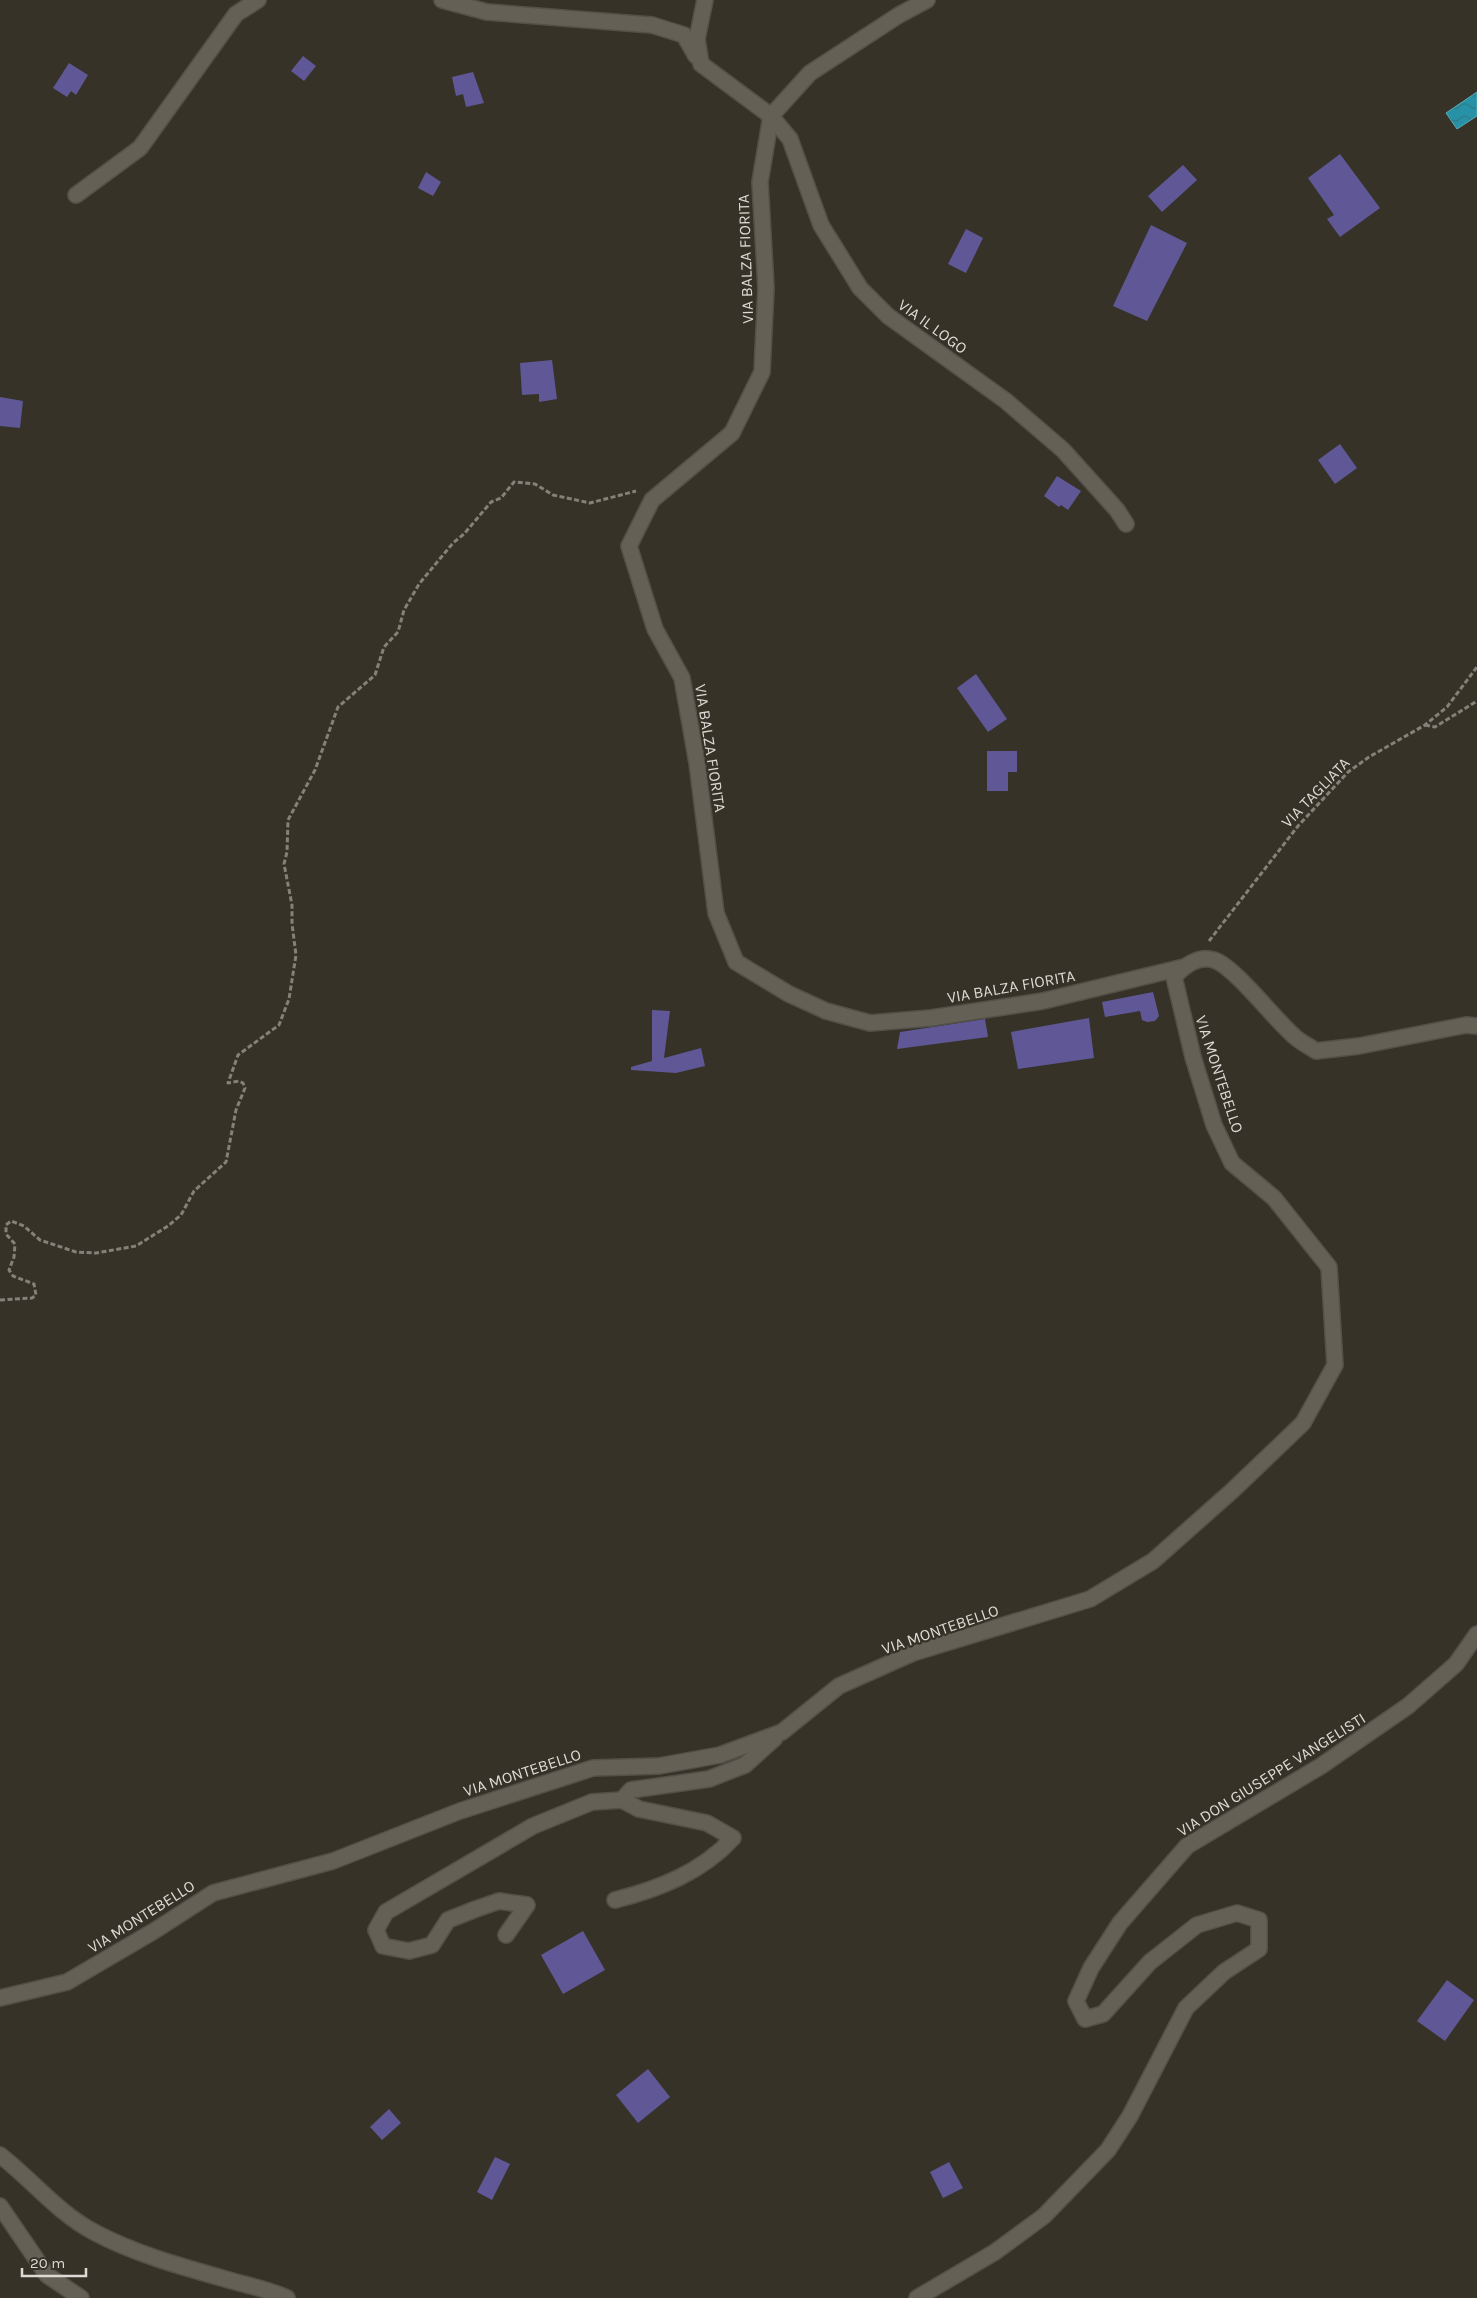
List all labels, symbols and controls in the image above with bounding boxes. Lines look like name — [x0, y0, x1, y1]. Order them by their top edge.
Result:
street label: VIA BALZA FIORITA — [734, 194, 757, 324]
street label: VIA IL LOGO — [894, 295, 971, 358]
street label: VIA BALZA FIORITA — [691, 683, 730, 814]
street label: VIA TAGLIATA — [1277, 753, 1354, 831]
street label: VIA BALZA FIORITA — [946, 966, 1077, 1007]
street label: VIA MONTEBELLO — [1192, 1013, 1247, 1135]
street label: VIA MONTEBELLO — [879, 1601, 1001, 1658]
street label: VIA DON GIUSEPPE VANGELISTI — [1174, 1708, 1369, 1840]
street label: VIA MONTEBELLO — [461, 1745, 583, 1800]
street label: VIA MONTEBELLO — [84, 1876, 198, 1957]
scale bar — [22, 2246, 86, 2278]
text: 20 m — [30, 2254, 65, 2272]

